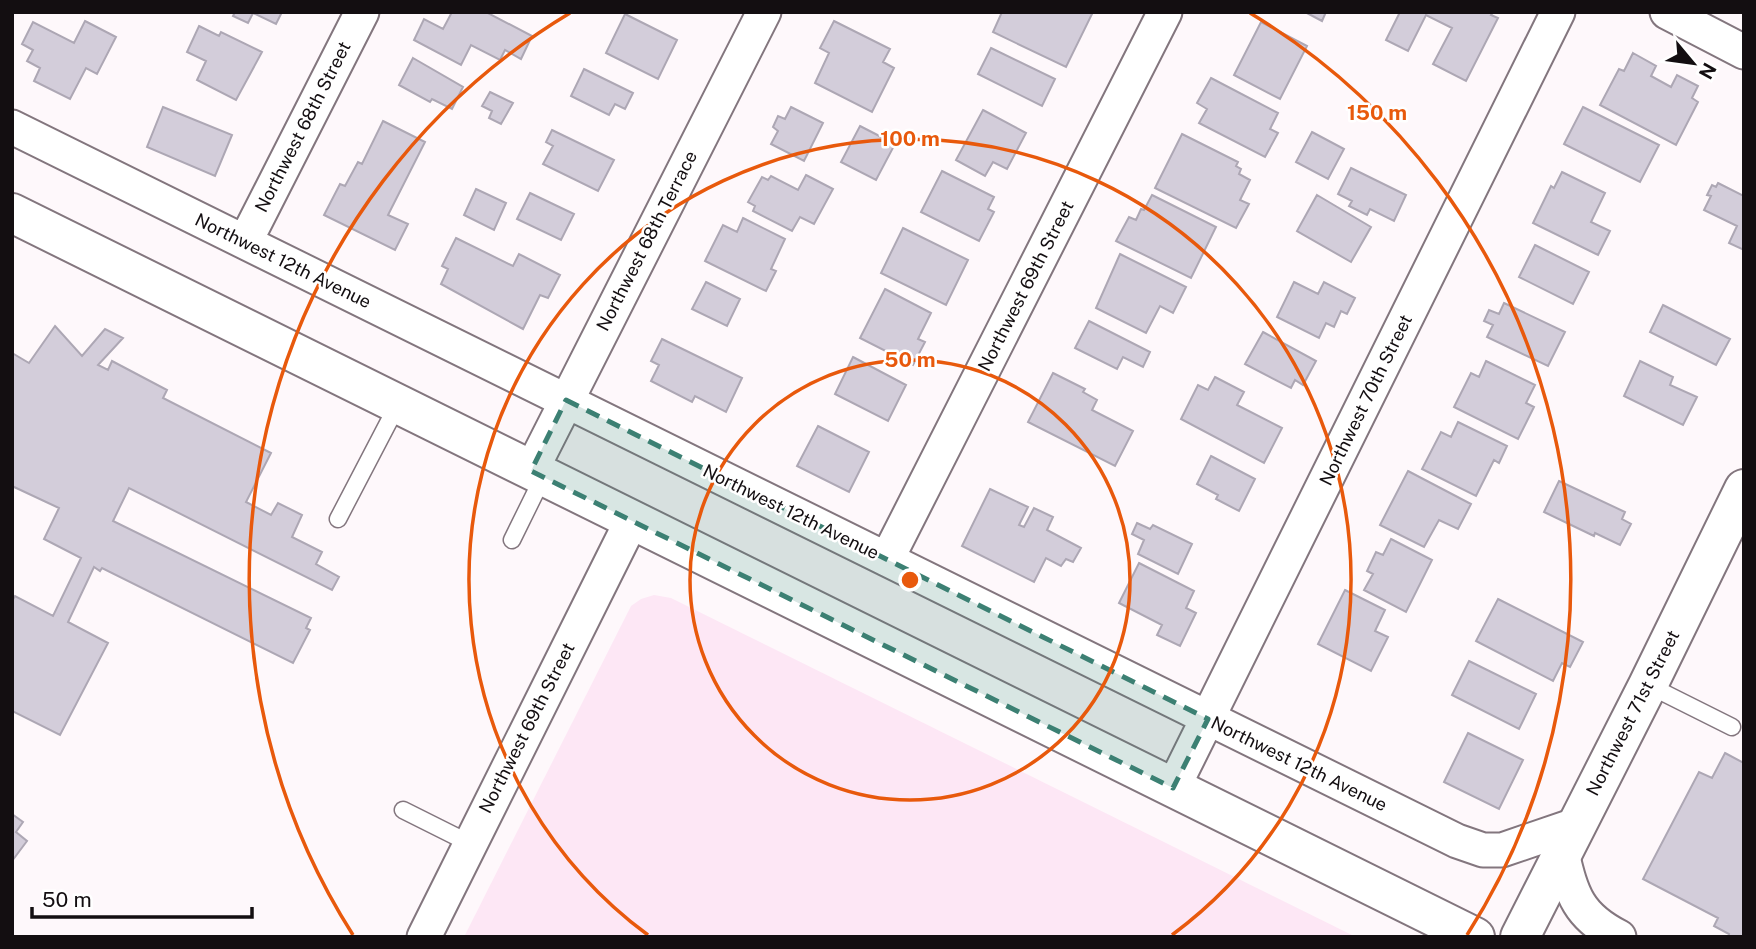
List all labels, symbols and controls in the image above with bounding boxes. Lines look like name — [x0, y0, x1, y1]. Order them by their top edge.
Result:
north arrow — [1658, 28, 1728, 98]
street label: Northwest 68th Street — [250, 38, 355, 216]
text: N — [1695, 59, 1721, 83]
text: 150 m — [1347, 100, 1407, 125]
text: 100 m — [880, 126, 940, 151]
street label: Northwest 68th Terrace — [592, 147, 701, 334]
street label: Northwest 69th Street — [973, 197, 1078, 374]
street label: Northwest 12th Avenue — [192, 209, 375, 312]
street label: Northwest 70th Street — [1315, 311, 1416, 489]
text: 50 m — [884, 347, 936, 372]
street label: Northwest 12th Avenue — [700, 460, 883, 563]
centre of rings — [898, 568, 922, 592]
street label: Northwest 71st Street — [1582, 626, 1683, 799]
street label: Northwest 69th Street — [474, 639, 579, 816]
street label: Northwest 12th Avenue — [1208, 712, 1391, 815]
scale bar — [32, 876, 252, 920]
text: 50 m — [42, 887, 92, 912]

